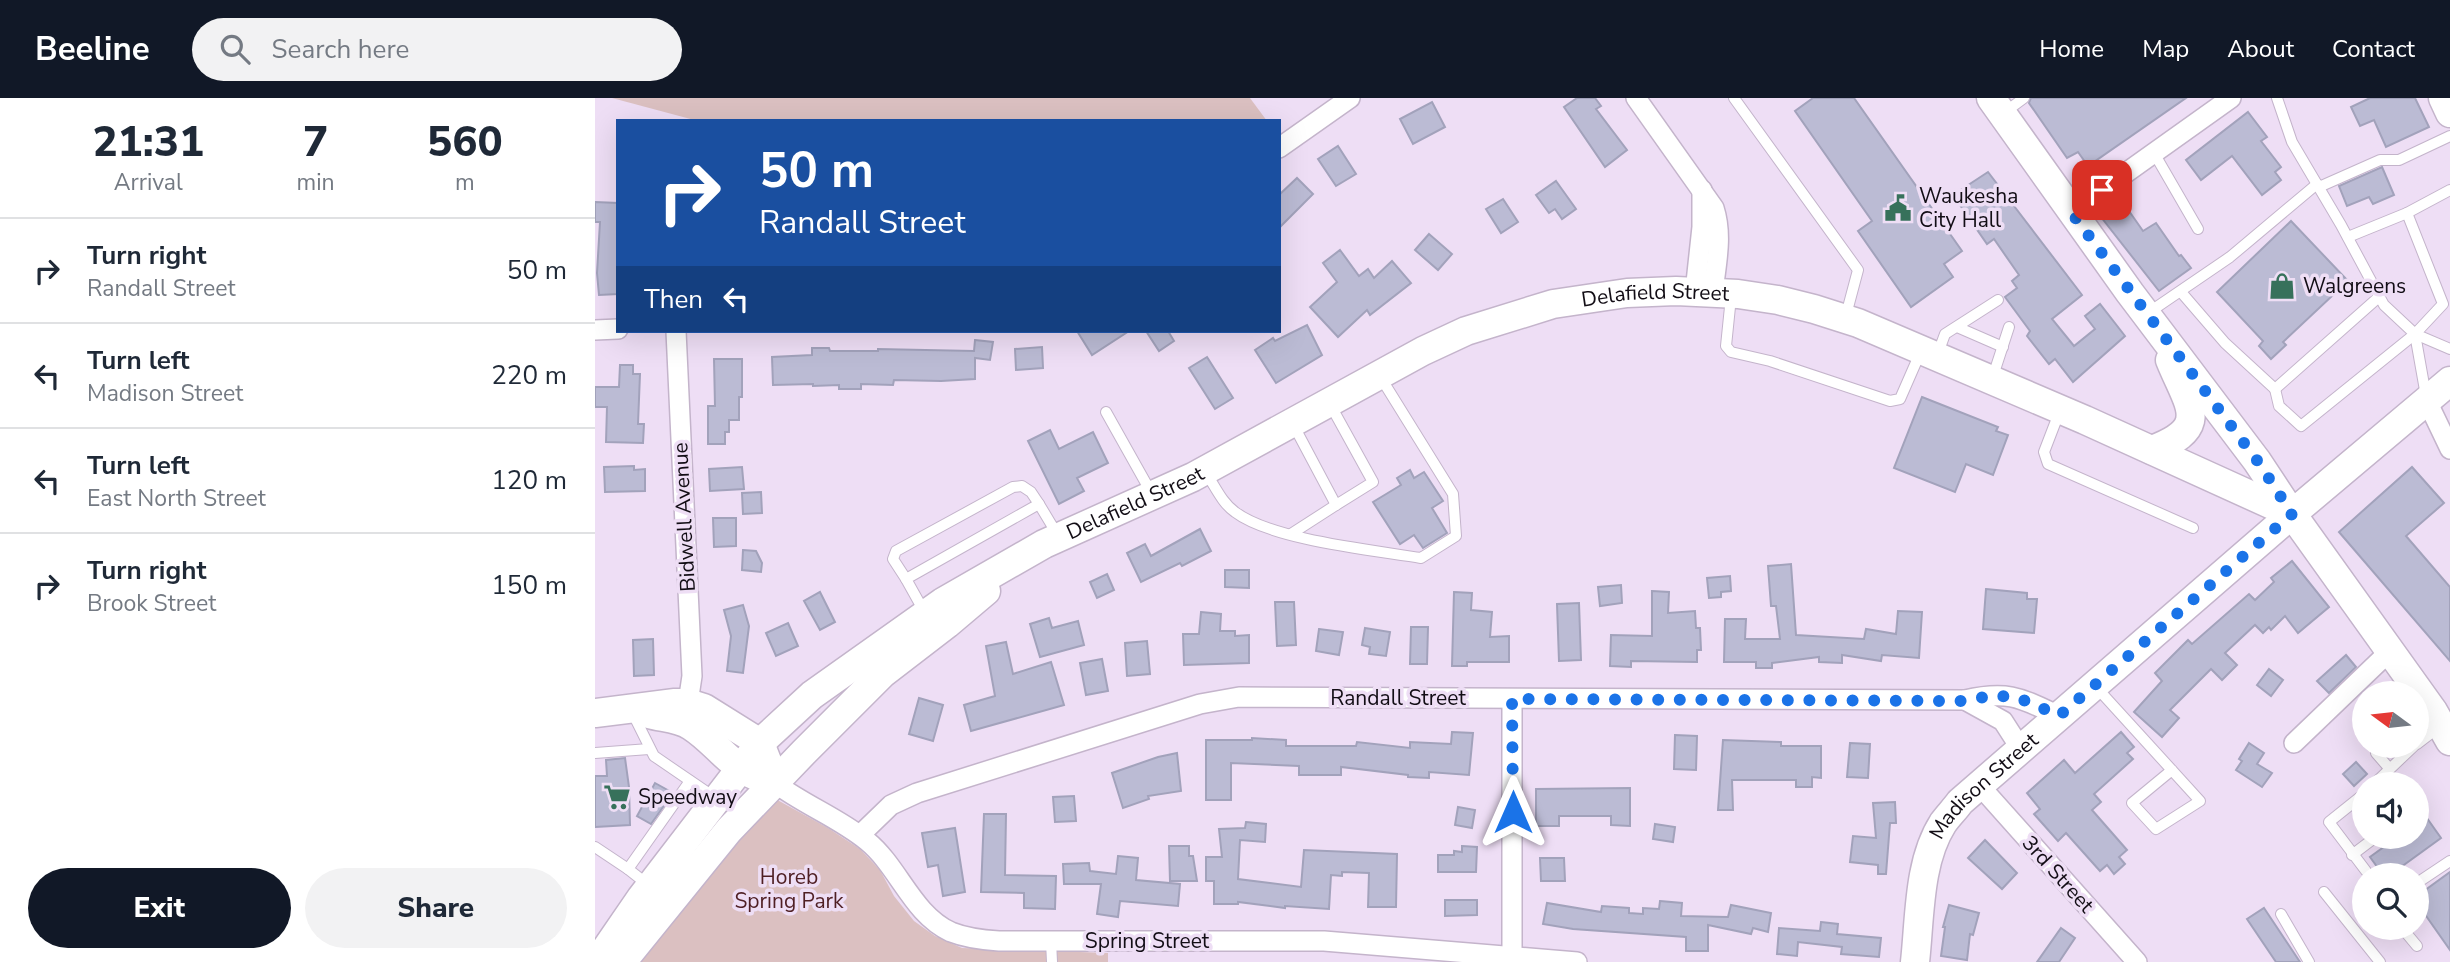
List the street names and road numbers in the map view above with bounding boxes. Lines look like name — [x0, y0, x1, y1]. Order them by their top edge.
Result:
street label: Delafield Street — [1579, 277, 1730, 314]
street label: Bidwell Avenue — [666, 442, 702, 592]
street label: Delafield Street — [1062, 459, 1210, 546]
street label: Randall Street — [1330, 684, 1466, 712]
street label: Madison Street — [1923, 726, 2045, 844]
street label: 3rd Street — [2016, 829, 2101, 919]
street label: Spring Street — [1085, 927, 1210, 955]

